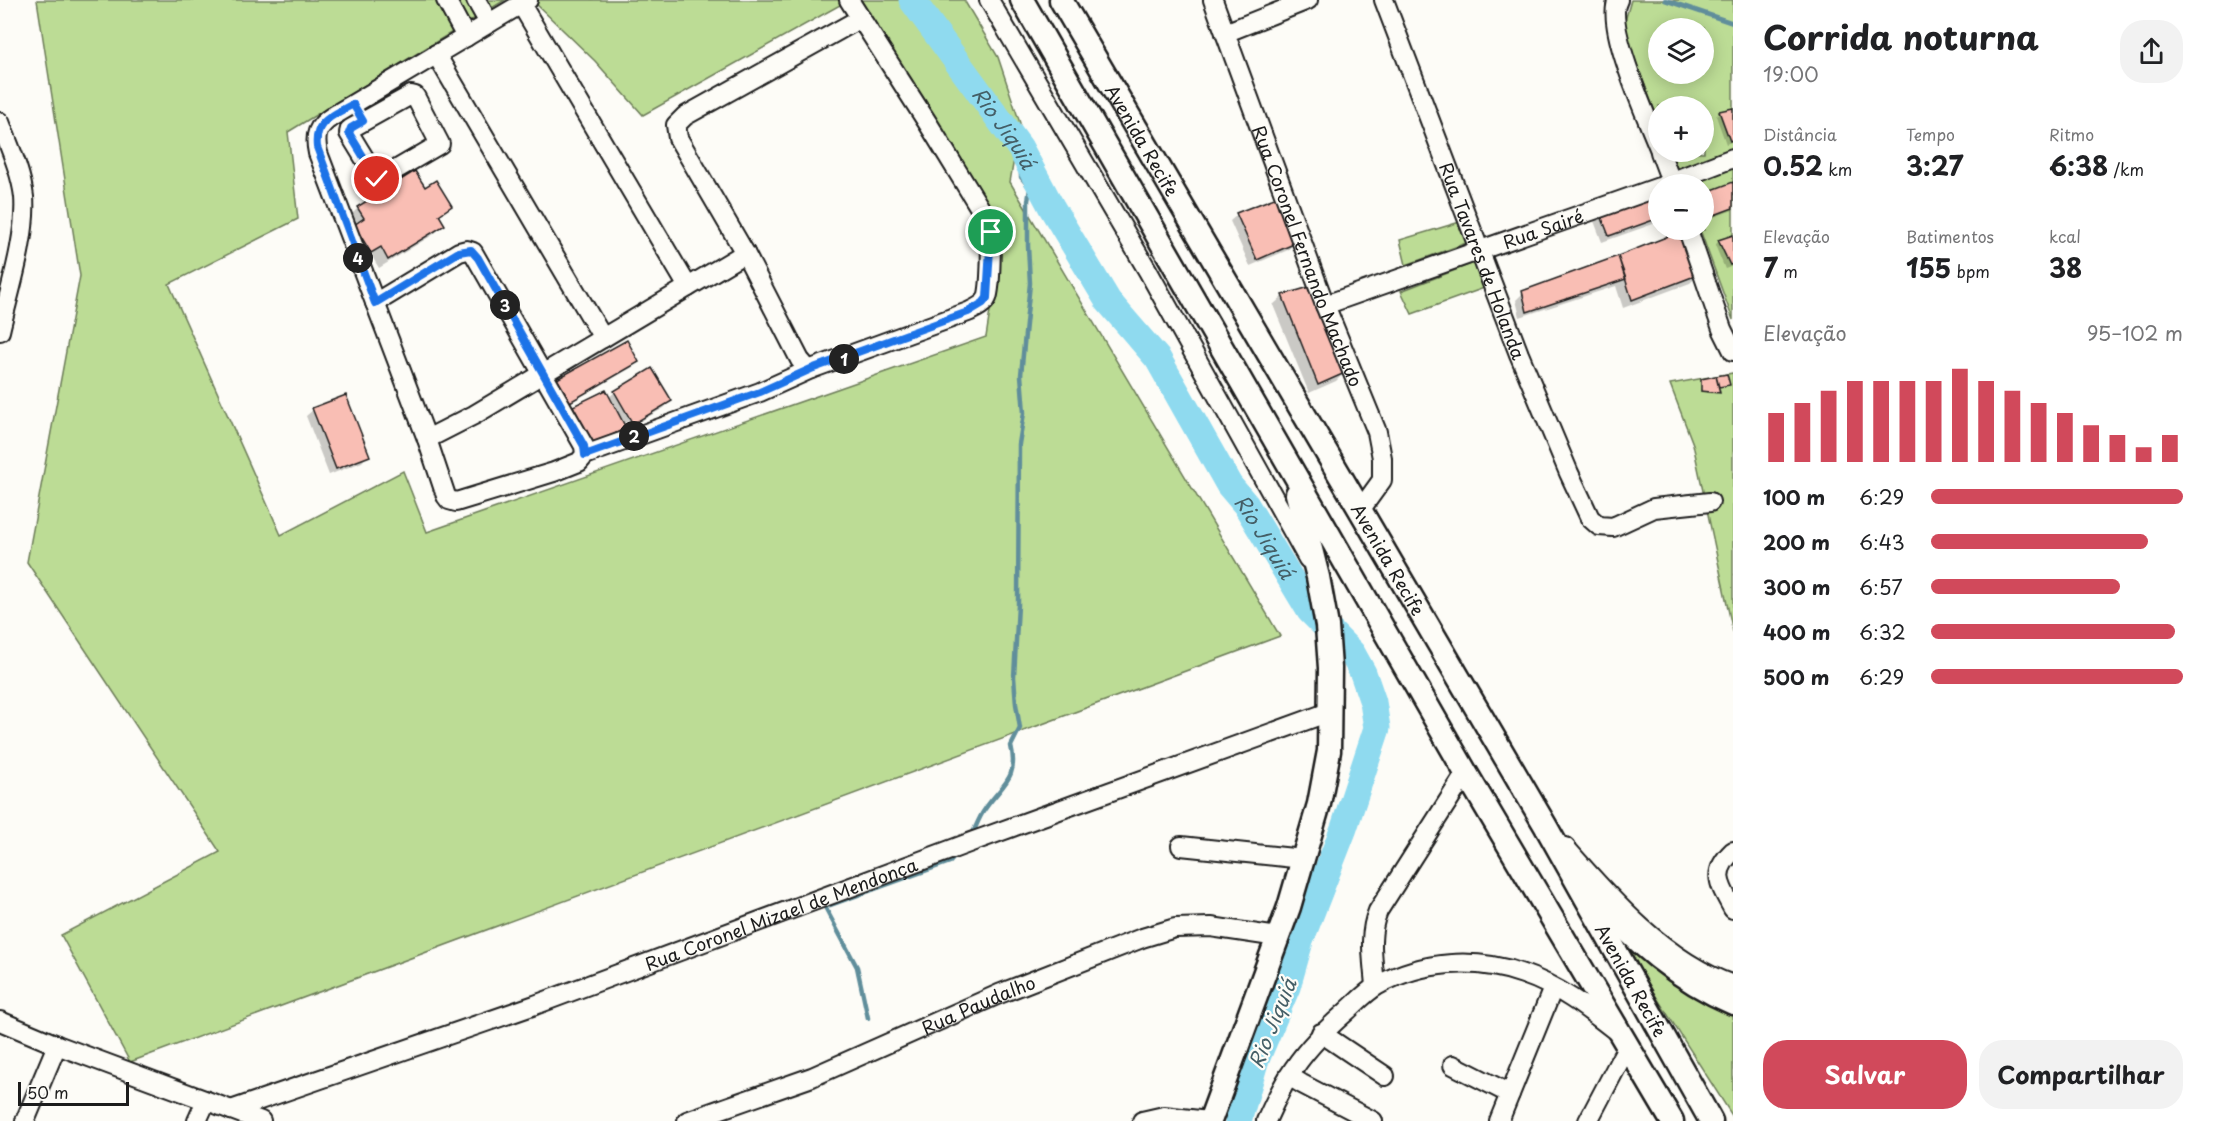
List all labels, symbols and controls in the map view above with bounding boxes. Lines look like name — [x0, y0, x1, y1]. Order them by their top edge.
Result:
text: Corrida noturna — [1763, 11, 2039, 61]
map controls — [1648, 18, 1714, 240]
button: layers — [1648, 18, 1714, 84]
button: share — [2120, 20, 2183, 83]
text: 19:00 — [1763, 59, 1819, 89]
street label: Avenida Recife — [1100, 79, 1186, 201]
water label: Rio Jiquiá — [965, 81, 1044, 175]
button: + — [1648, 96, 1714, 162]
street label: Rua Coronel Fernando Machado — [1247, 121, 1370, 390]
text: Distância — [1763, 122, 1837, 146]
text: Tempo — [1906, 122, 1955, 146]
text: Ritmo — [2049, 122, 2094, 146]
text: 0.52 — [1763, 146, 1823, 185]
text: 3:27 — [1906, 146, 1963, 185]
text: 6:38 — [2049, 146, 2108, 185]
pin — [351, 153, 402, 204]
text: km — [1823, 157, 1852, 181]
text: /km — [2108, 157, 2144, 181]
street label: Rua Tavares de Holanda — [1434, 158, 1533, 364]
icon: check — [360, 162, 393, 195]
button: − — [1648, 174, 1714, 240]
street label: Rua Sairé — [1499, 201, 1587, 255]
pin — [965, 206, 1016, 257]
icon: arrive — [974, 215, 1007, 248]
text: Elevação — [1763, 224, 1830, 248]
text: Batimentos — [1906, 224, 1994, 248]
text: kcal — [2049, 224, 2081, 248]
pin: 4 — [343, 243, 373, 273]
text: 4 — [353, 246, 363, 270]
text: 7 — [1763, 248, 1778, 287]
text: 155 — [1906, 248, 1951, 287]
text: 38 — [2049, 248, 2082, 287]
text: m — [1778, 259, 1798, 283]
text: bpm — [1951, 259, 1990, 283]
pin: 3 — [490, 290, 520, 320]
text: 3 — [500, 293, 510, 317]
text: Elevação — [1763, 318, 1847, 348]
text: 95–102 m — [2087, 318, 2183, 348]
pin: 1 — [829, 344, 859, 374]
text: 1 — [840, 347, 848, 371]
pin: 2 — [619, 421, 649, 451]
text: 2 — [628, 424, 640, 448]
text: 100 m — [1763, 482, 1825, 512]
text: 6:29 — [1859, 482, 1904, 512]
water label: Rio Jiquiá — [1228, 487, 1303, 585]
street label: Avenida Recife — [1345, 498, 1432, 620]
text: 200 m — [1763, 527, 1830, 557]
text: 6:43 — [1859, 527, 1905, 557]
text: 300 m — [1763, 572, 1831, 602]
text: 6:57 — [1859, 572, 1903, 602]
text: 400 m — [1763, 617, 1831, 647]
text: 6:32 — [1859, 617, 1906, 647]
text: 500 m — [1763, 662, 1830, 692]
text: 6:29 — [1859, 662, 1904, 692]
street label: Rua Coronel Mizael de Mendonça — [641, 850, 922, 976]
street label: Avenida Recife — [1589, 918, 1674, 1041]
street label: Rua Paudalho — [917, 968, 1039, 1040]
water label: Rio Jiquiá — [1240, 973, 1304, 1072]
button: Salvar — [1763, 1040, 1967, 1109]
button: Compartilhar — [1979, 1040, 2183, 1109]
scale bar — [18, 1079, 129, 1106]
text: 50 m — [27, 1080, 68, 1104]

